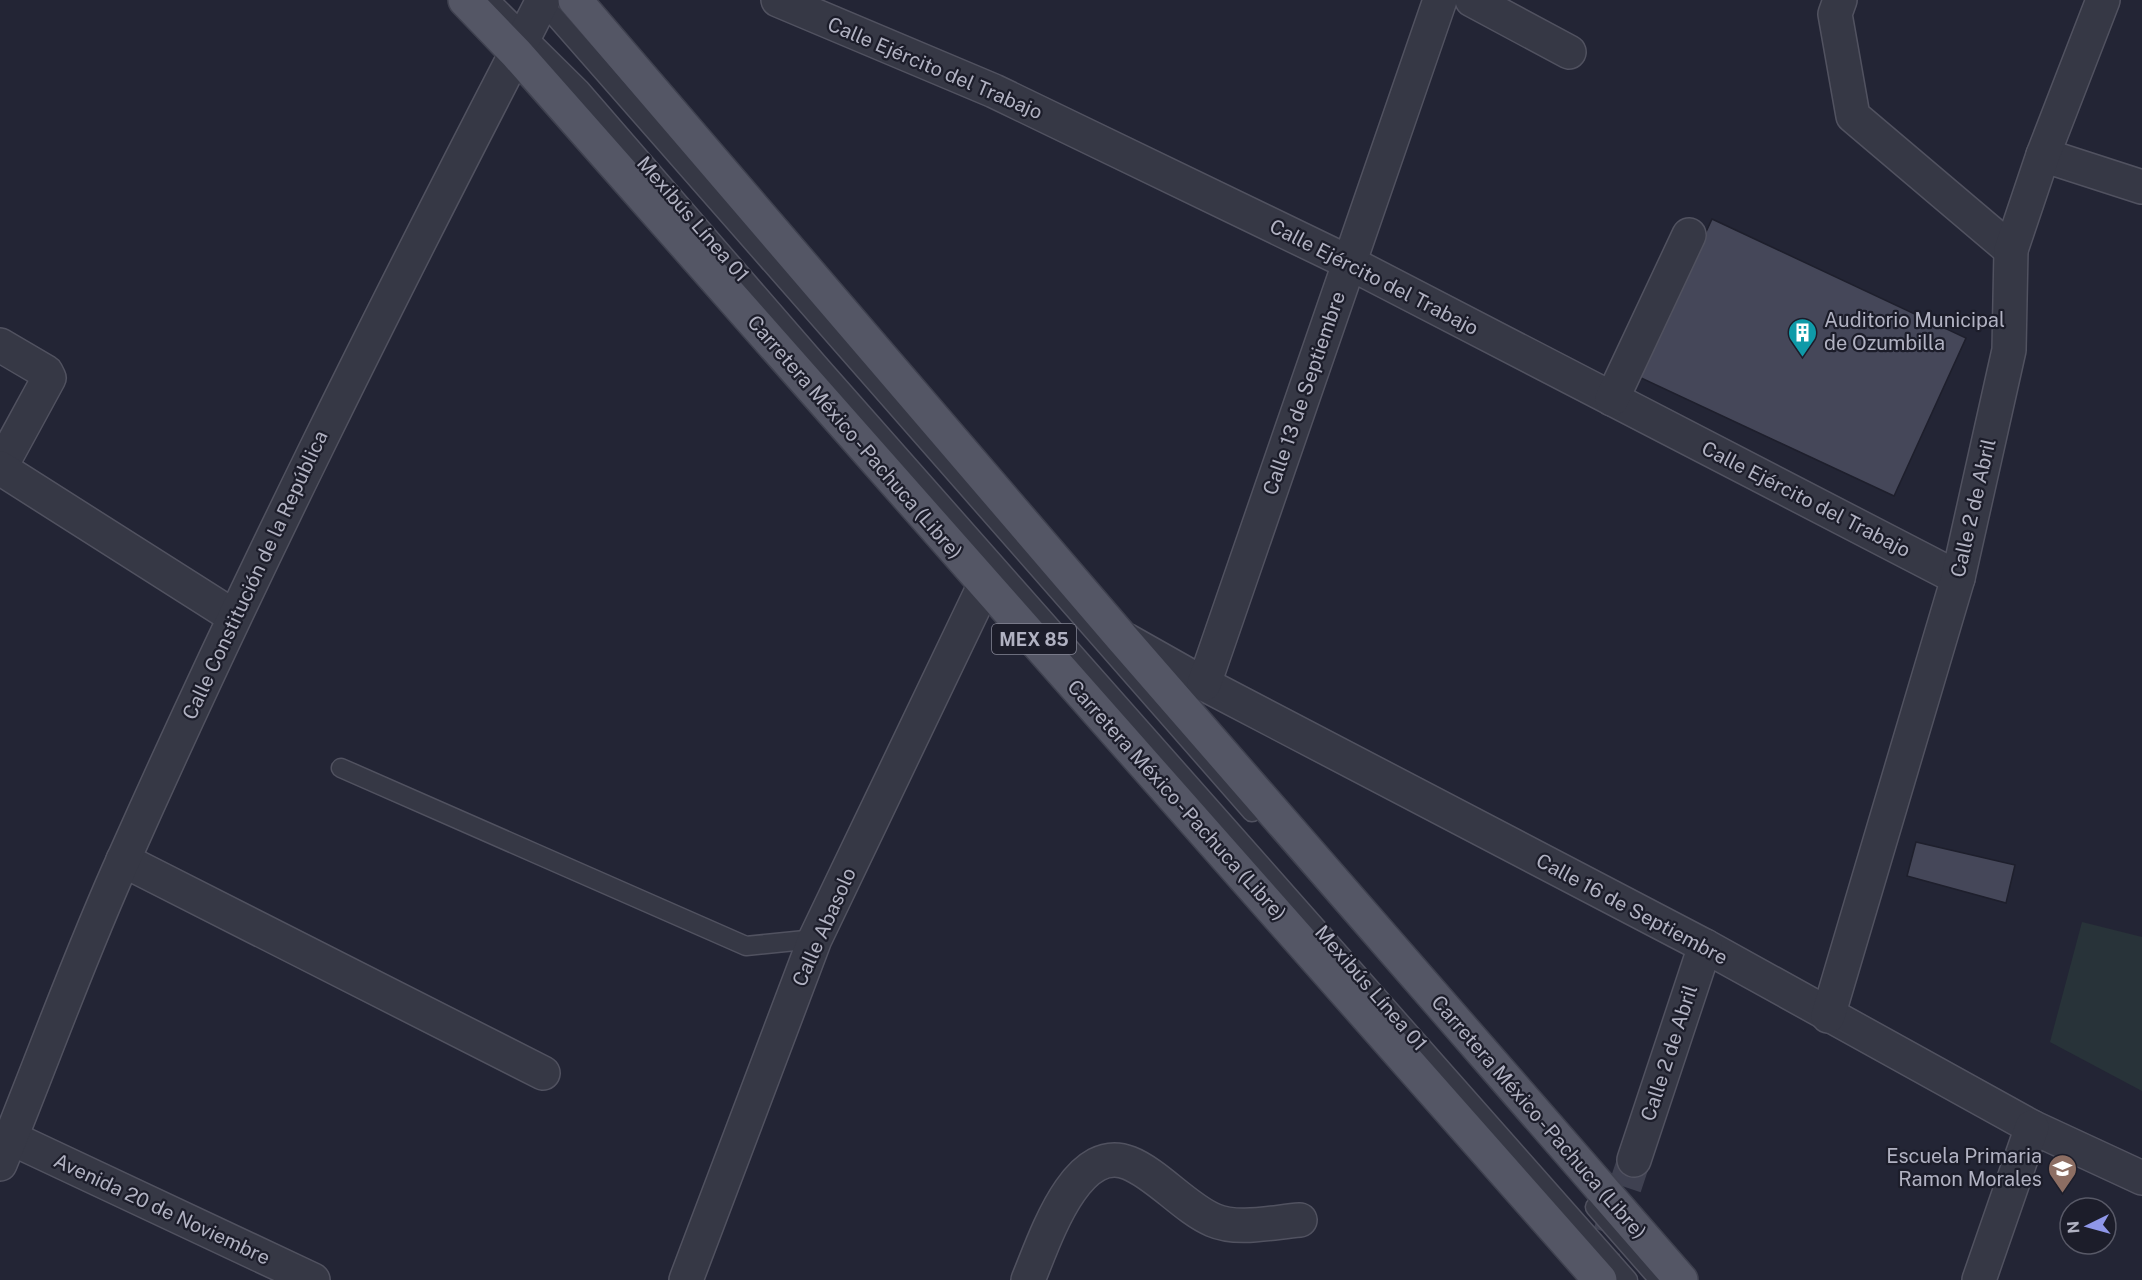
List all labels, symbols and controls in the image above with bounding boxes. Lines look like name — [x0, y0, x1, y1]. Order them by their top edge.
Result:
street label: Calle Ejército del Trabajo — [824, 12, 1046, 124]
street label: Mexibús Línea 01 — [632, 151, 754, 287]
street label: Calle Ejército del Trabajo — [1266, 214, 1482, 340]
street label: Calle 13 de Septiembre — [1258, 288, 1350, 498]
place label: Auditorio Municipal de Ozumbilla — [1824, 308, 2005, 355]
street label: Carretera México - Pachuca (Libre) — [743, 310, 967, 564]
building icon: Auditorio Municipal de Ozumbilla — [1787, 316, 1819, 358]
street label: Calle Constitución de la República — [177, 427, 333, 723]
street label: Calle Ejército del Trabajo — [1698, 436, 1914, 562]
street label: Calle 2 de Abril — [1945, 436, 2001, 580]
road number: MEX 85 — [992, 624, 1076, 654]
street label: Carretera México - Pachuca (Libre) — [1063, 675, 1291, 925]
street label: Calle 16 de Septiembre — [1532, 848, 1732, 970]
street label: Calle Abasolo — [787, 864, 861, 990]
street label: Mexibús Línea 01 — [1310, 920, 1432, 1056]
street label: Calle 2 de Abril — [1636, 982, 1702, 1124]
street label: Carretera México - Pachuca (Libre) — [1427, 990, 1651, 1244]
place label: Escuela Primaria Ramon Morales — [1886, 1144, 2042, 1191]
street label: Avenida 20 de Noviembre — [50, 1148, 274, 1270]
school or university icon: Escuela Primaria Ramon Morales — [2047, 1152, 2079, 1194]
north arrow — [2058, 1196, 2118, 1256]
text: N — [2064, 1220, 2084, 1234]

